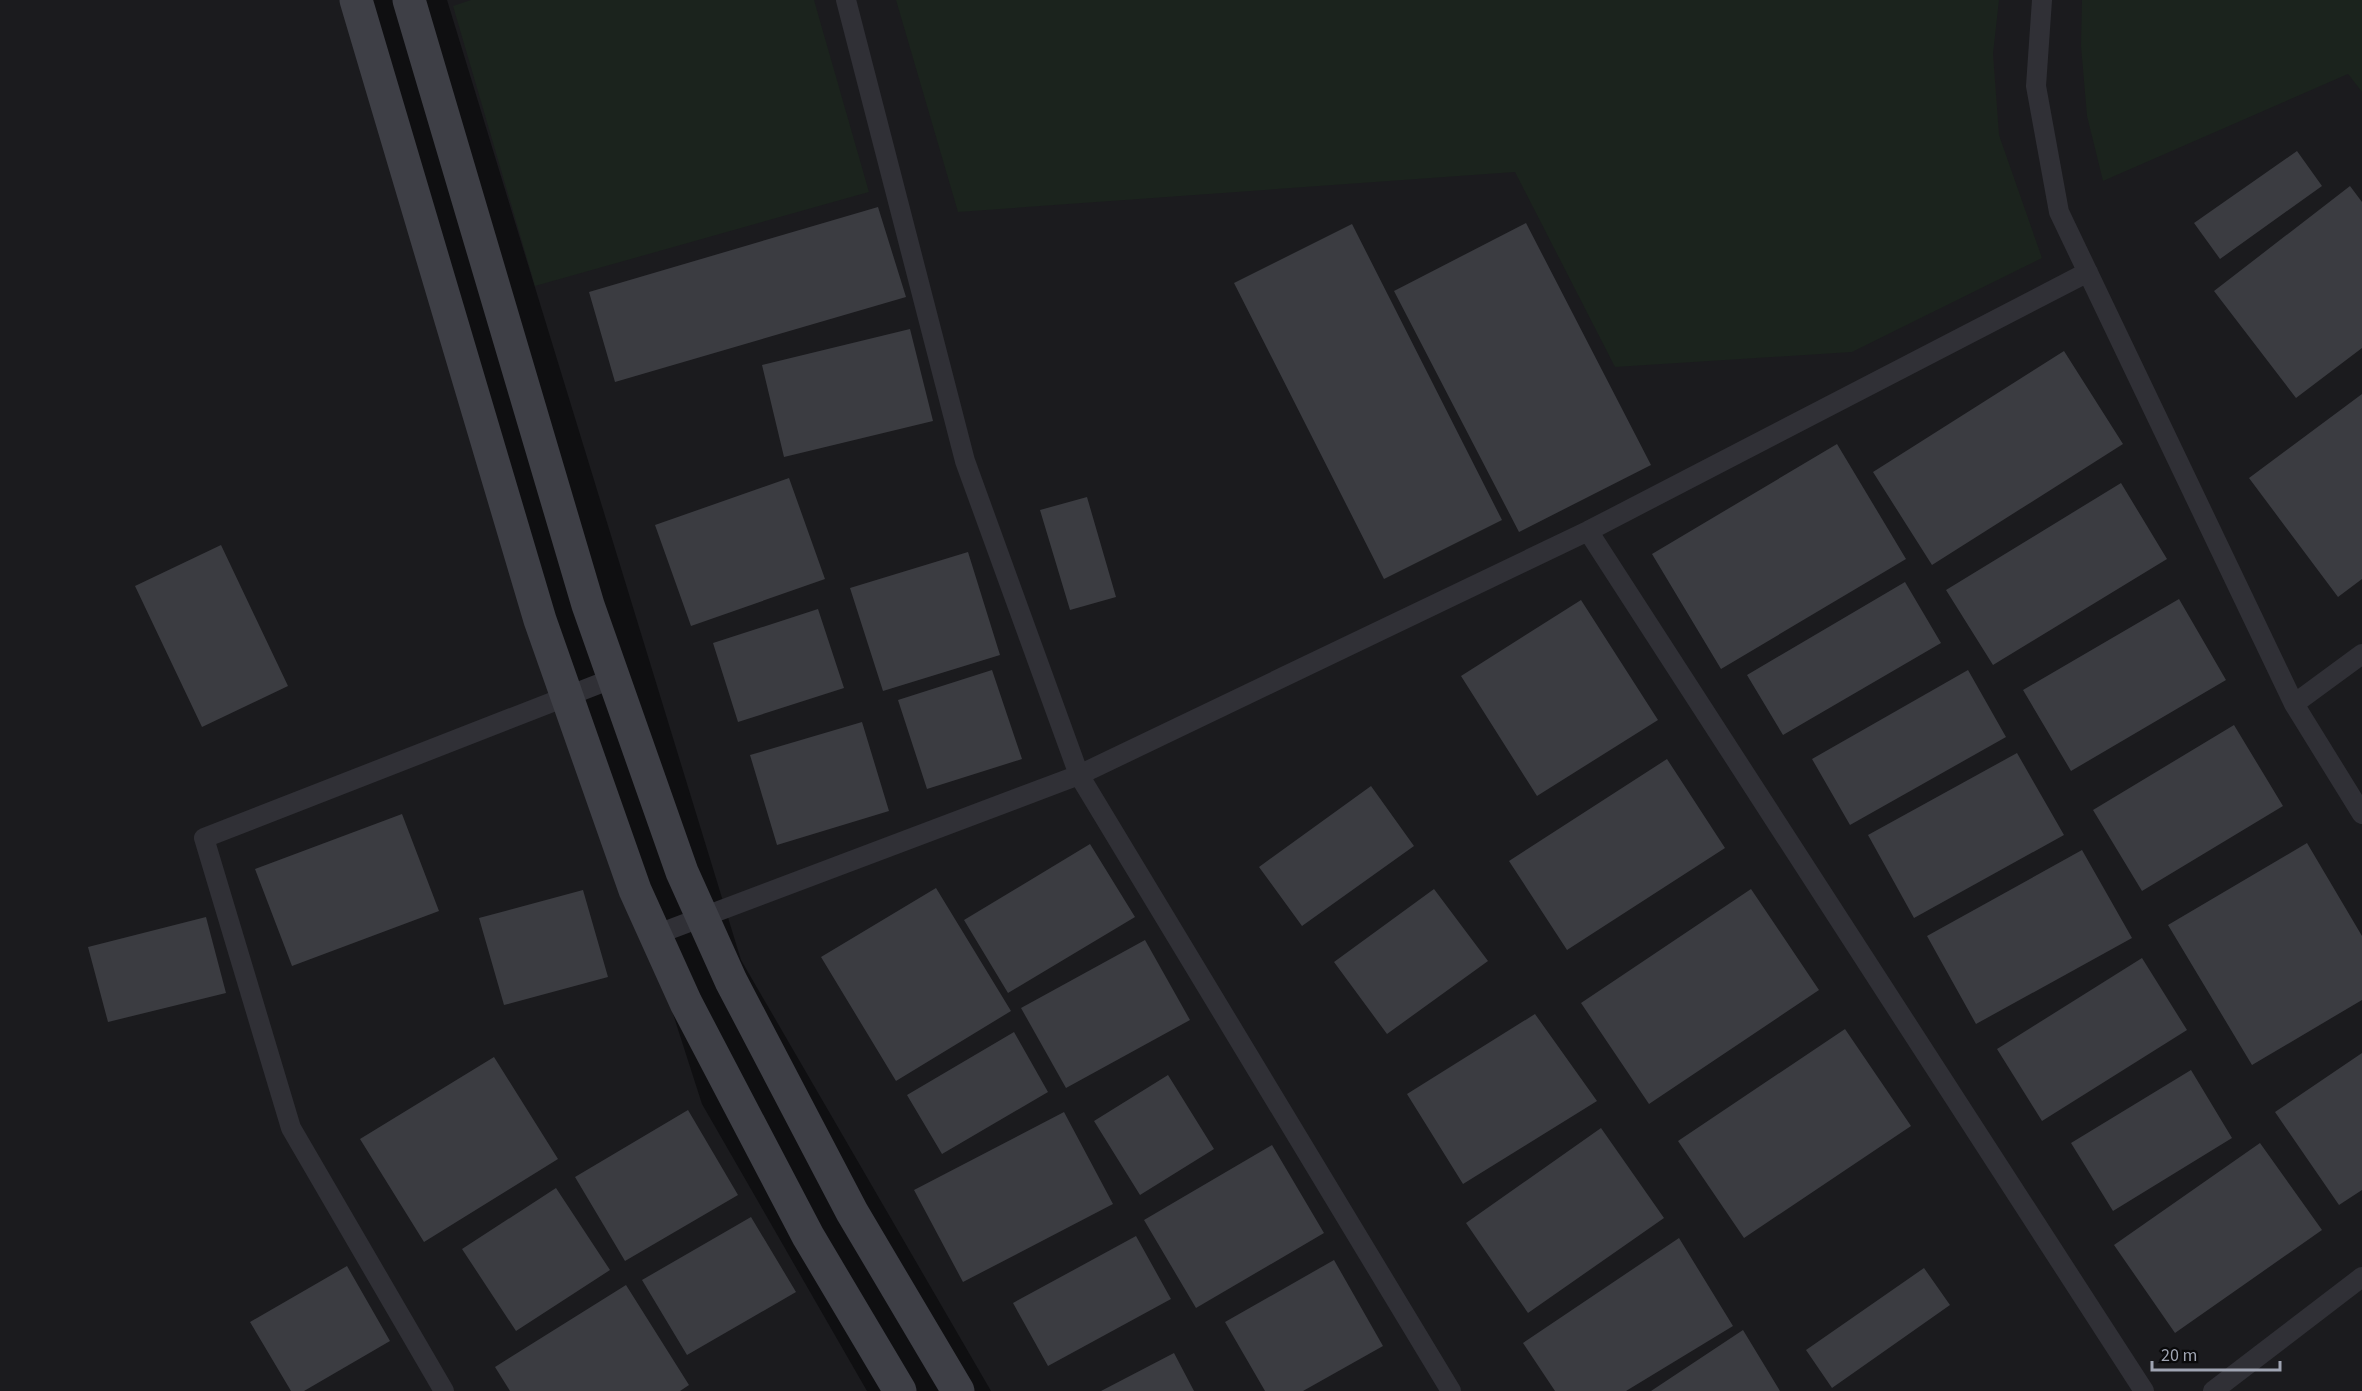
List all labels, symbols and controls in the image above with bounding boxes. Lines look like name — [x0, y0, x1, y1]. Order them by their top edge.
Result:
scale bar — [2152, 1334, 2280, 1372]
text: 20 m — [2161, 1343, 2197, 1368]

